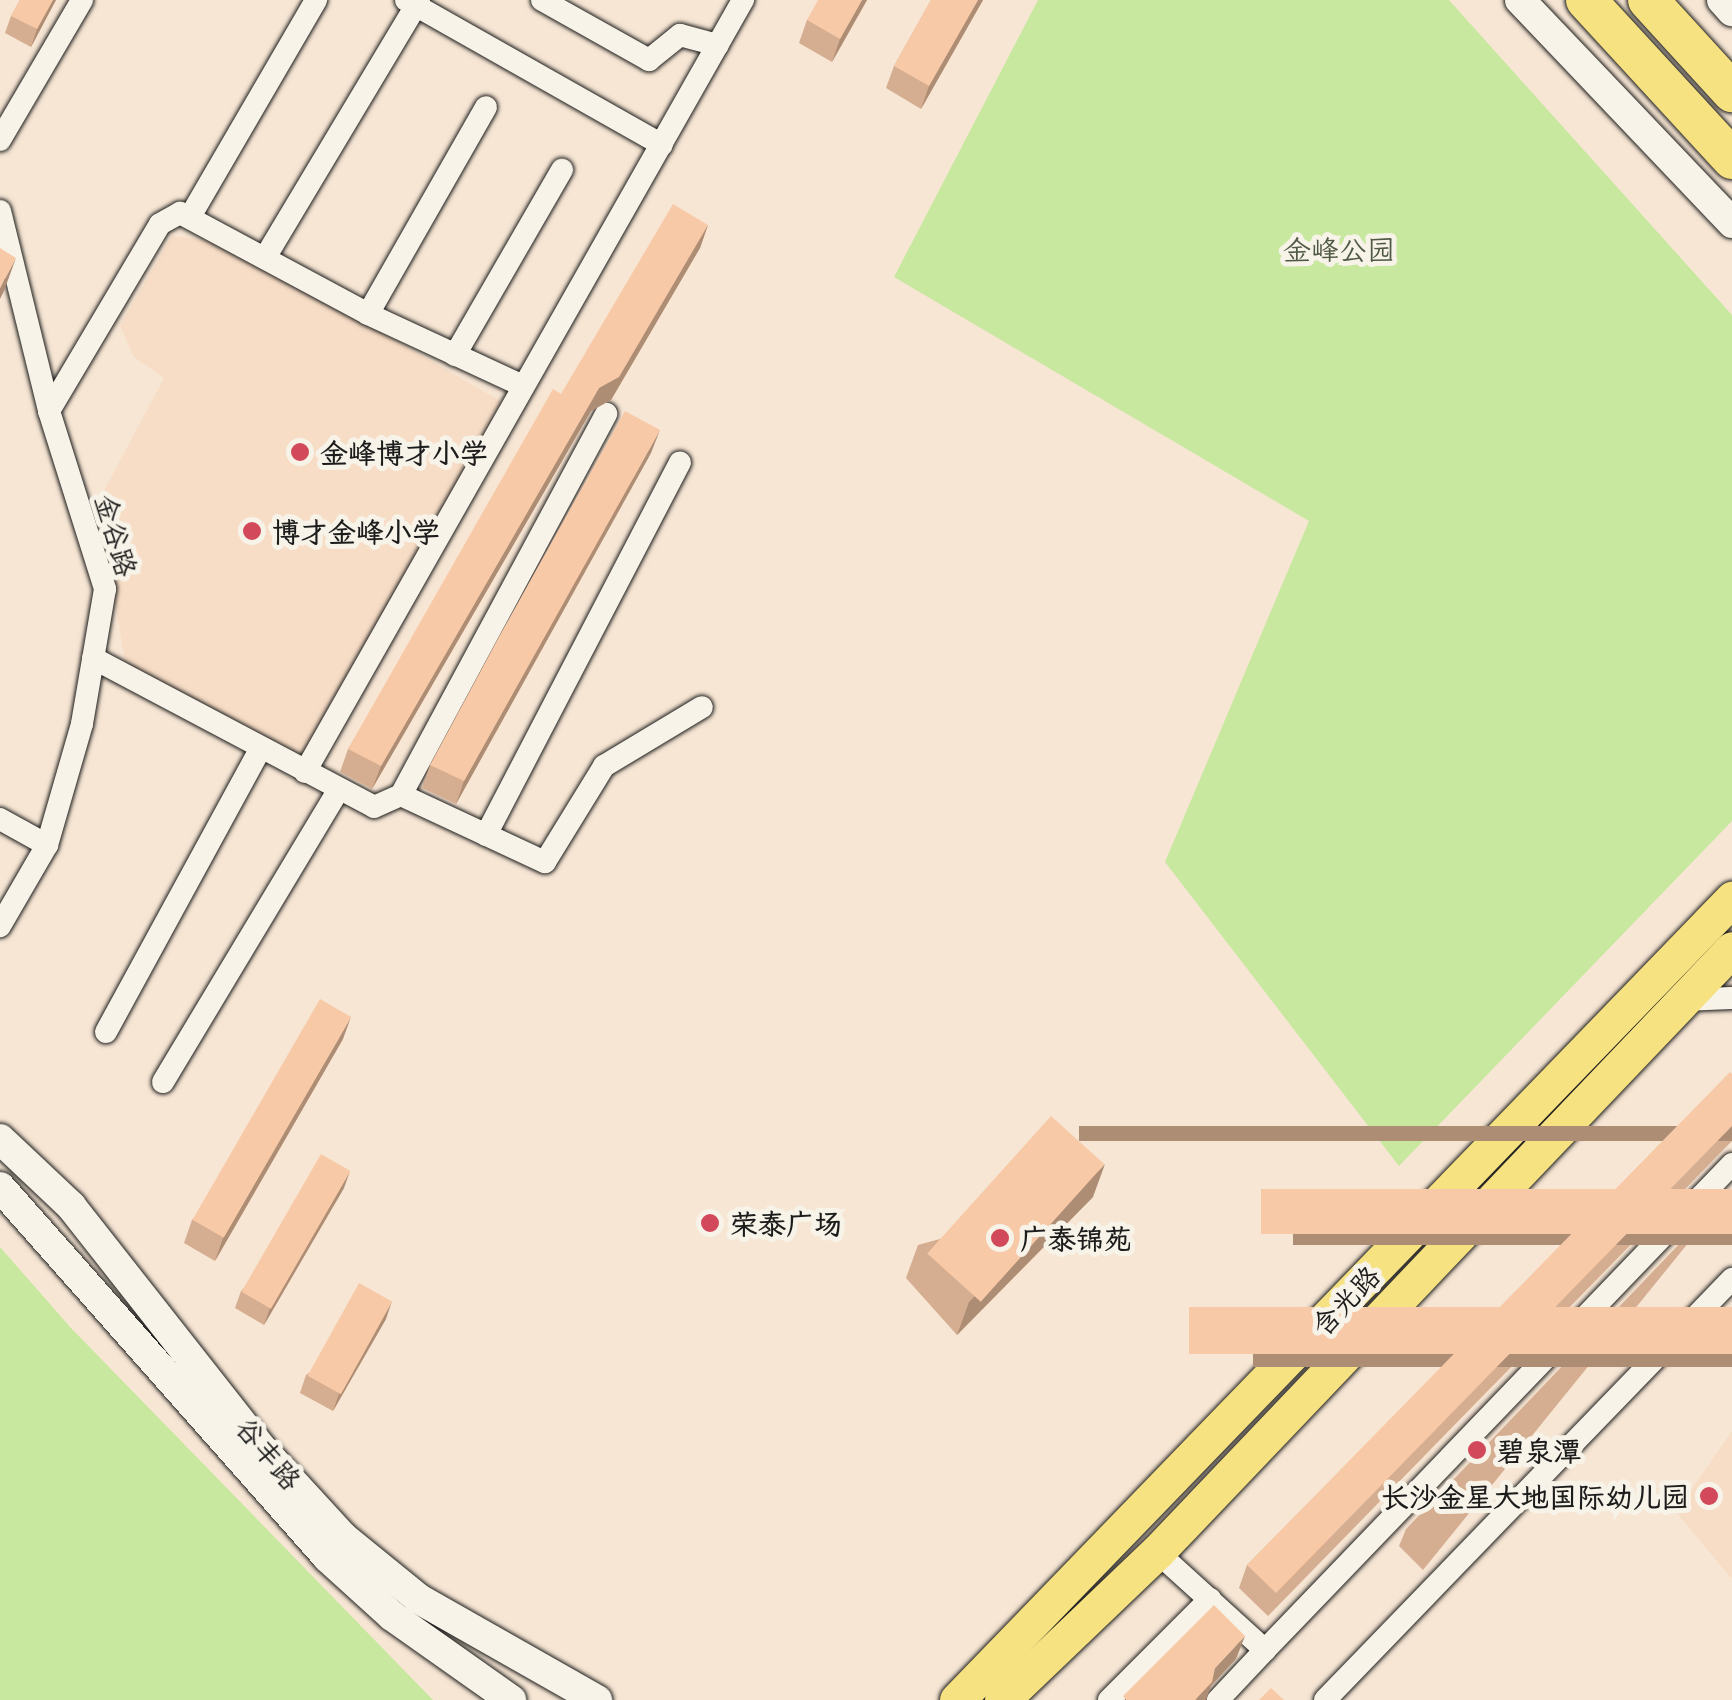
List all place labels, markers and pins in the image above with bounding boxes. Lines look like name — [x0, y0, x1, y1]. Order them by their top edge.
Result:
place label: 金峰博才小学 — [320, 435, 488, 469]
marker: 金峰博才小学 — [289, 441, 311, 463]
place label: 博才金峰小学 — [272, 514, 440, 548]
marker: 博才金峰小学 — [241, 520, 263, 542]
place label: 荣泰广场 — [730, 1206, 842, 1240]
marker: 荣泰广场 — [699, 1212, 721, 1234]
place label: 广泰锦苑 — [1020, 1221, 1132, 1255]
marker: 广泰锦苑 — [989, 1227, 1011, 1249]
place label: 碧泉潭 — [1497, 1433, 1581, 1467]
marker: 碧泉潭 — [1466, 1439, 1488, 1461]
place label: 长沙金星大地国际幼儿园 — [1381, 1479, 1689, 1513]
marker: 长沙金星大地国际幼儿园 — [1698, 1485, 1720, 1507]

